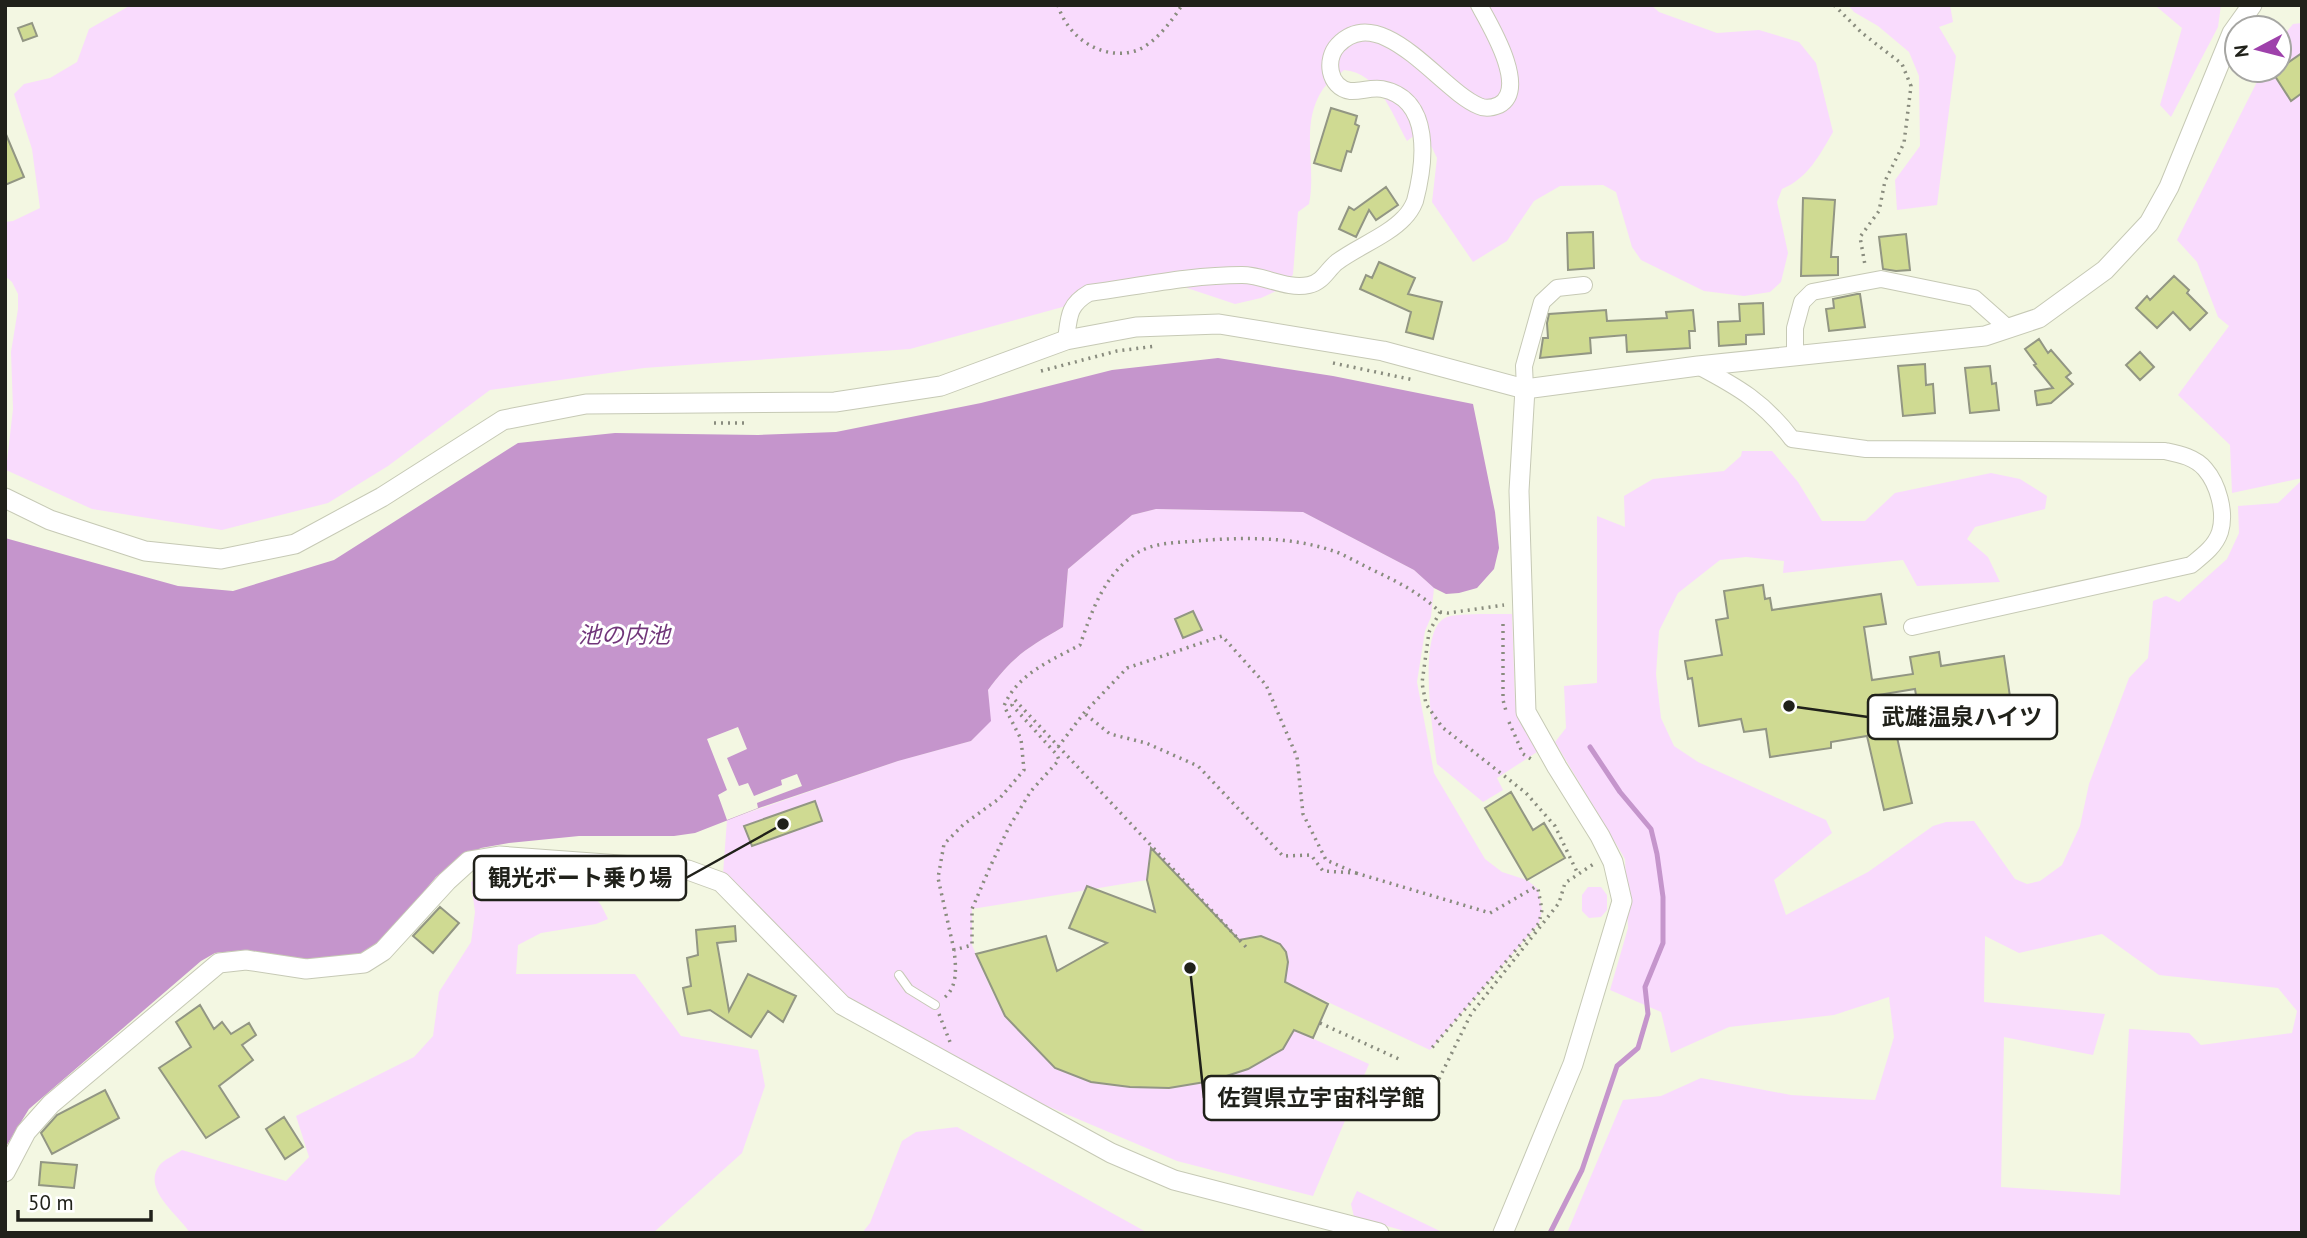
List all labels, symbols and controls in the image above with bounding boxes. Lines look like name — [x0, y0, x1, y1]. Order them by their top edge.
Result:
north arrow — [2223, 14, 2293, 84]
text: N — [2228, 43, 2254, 59]
water label: 池の内池 — [578, 620, 672, 649]
callout: 武雄温泉ハイツ — [1868, 695, 2057, 739]
text: 武雄温泉ハイツ — [1882, 702, 2042, 731]
callout: 観光ボート乗り場 — [474, 856, 686, 900]
text: 観光ボート乗り場 — [488, 863, 672, 892]
callout: 佐賀県立宇宙科学館 — [1204, 1076, 1439, 1120]
text: 佐賀県立宇宙科学館 — [1218, 1083, 1425, 1112]
scale bar — [18, 1178, 150, 1222]
text: 50 m — [28, 1189, 74, 1216]

